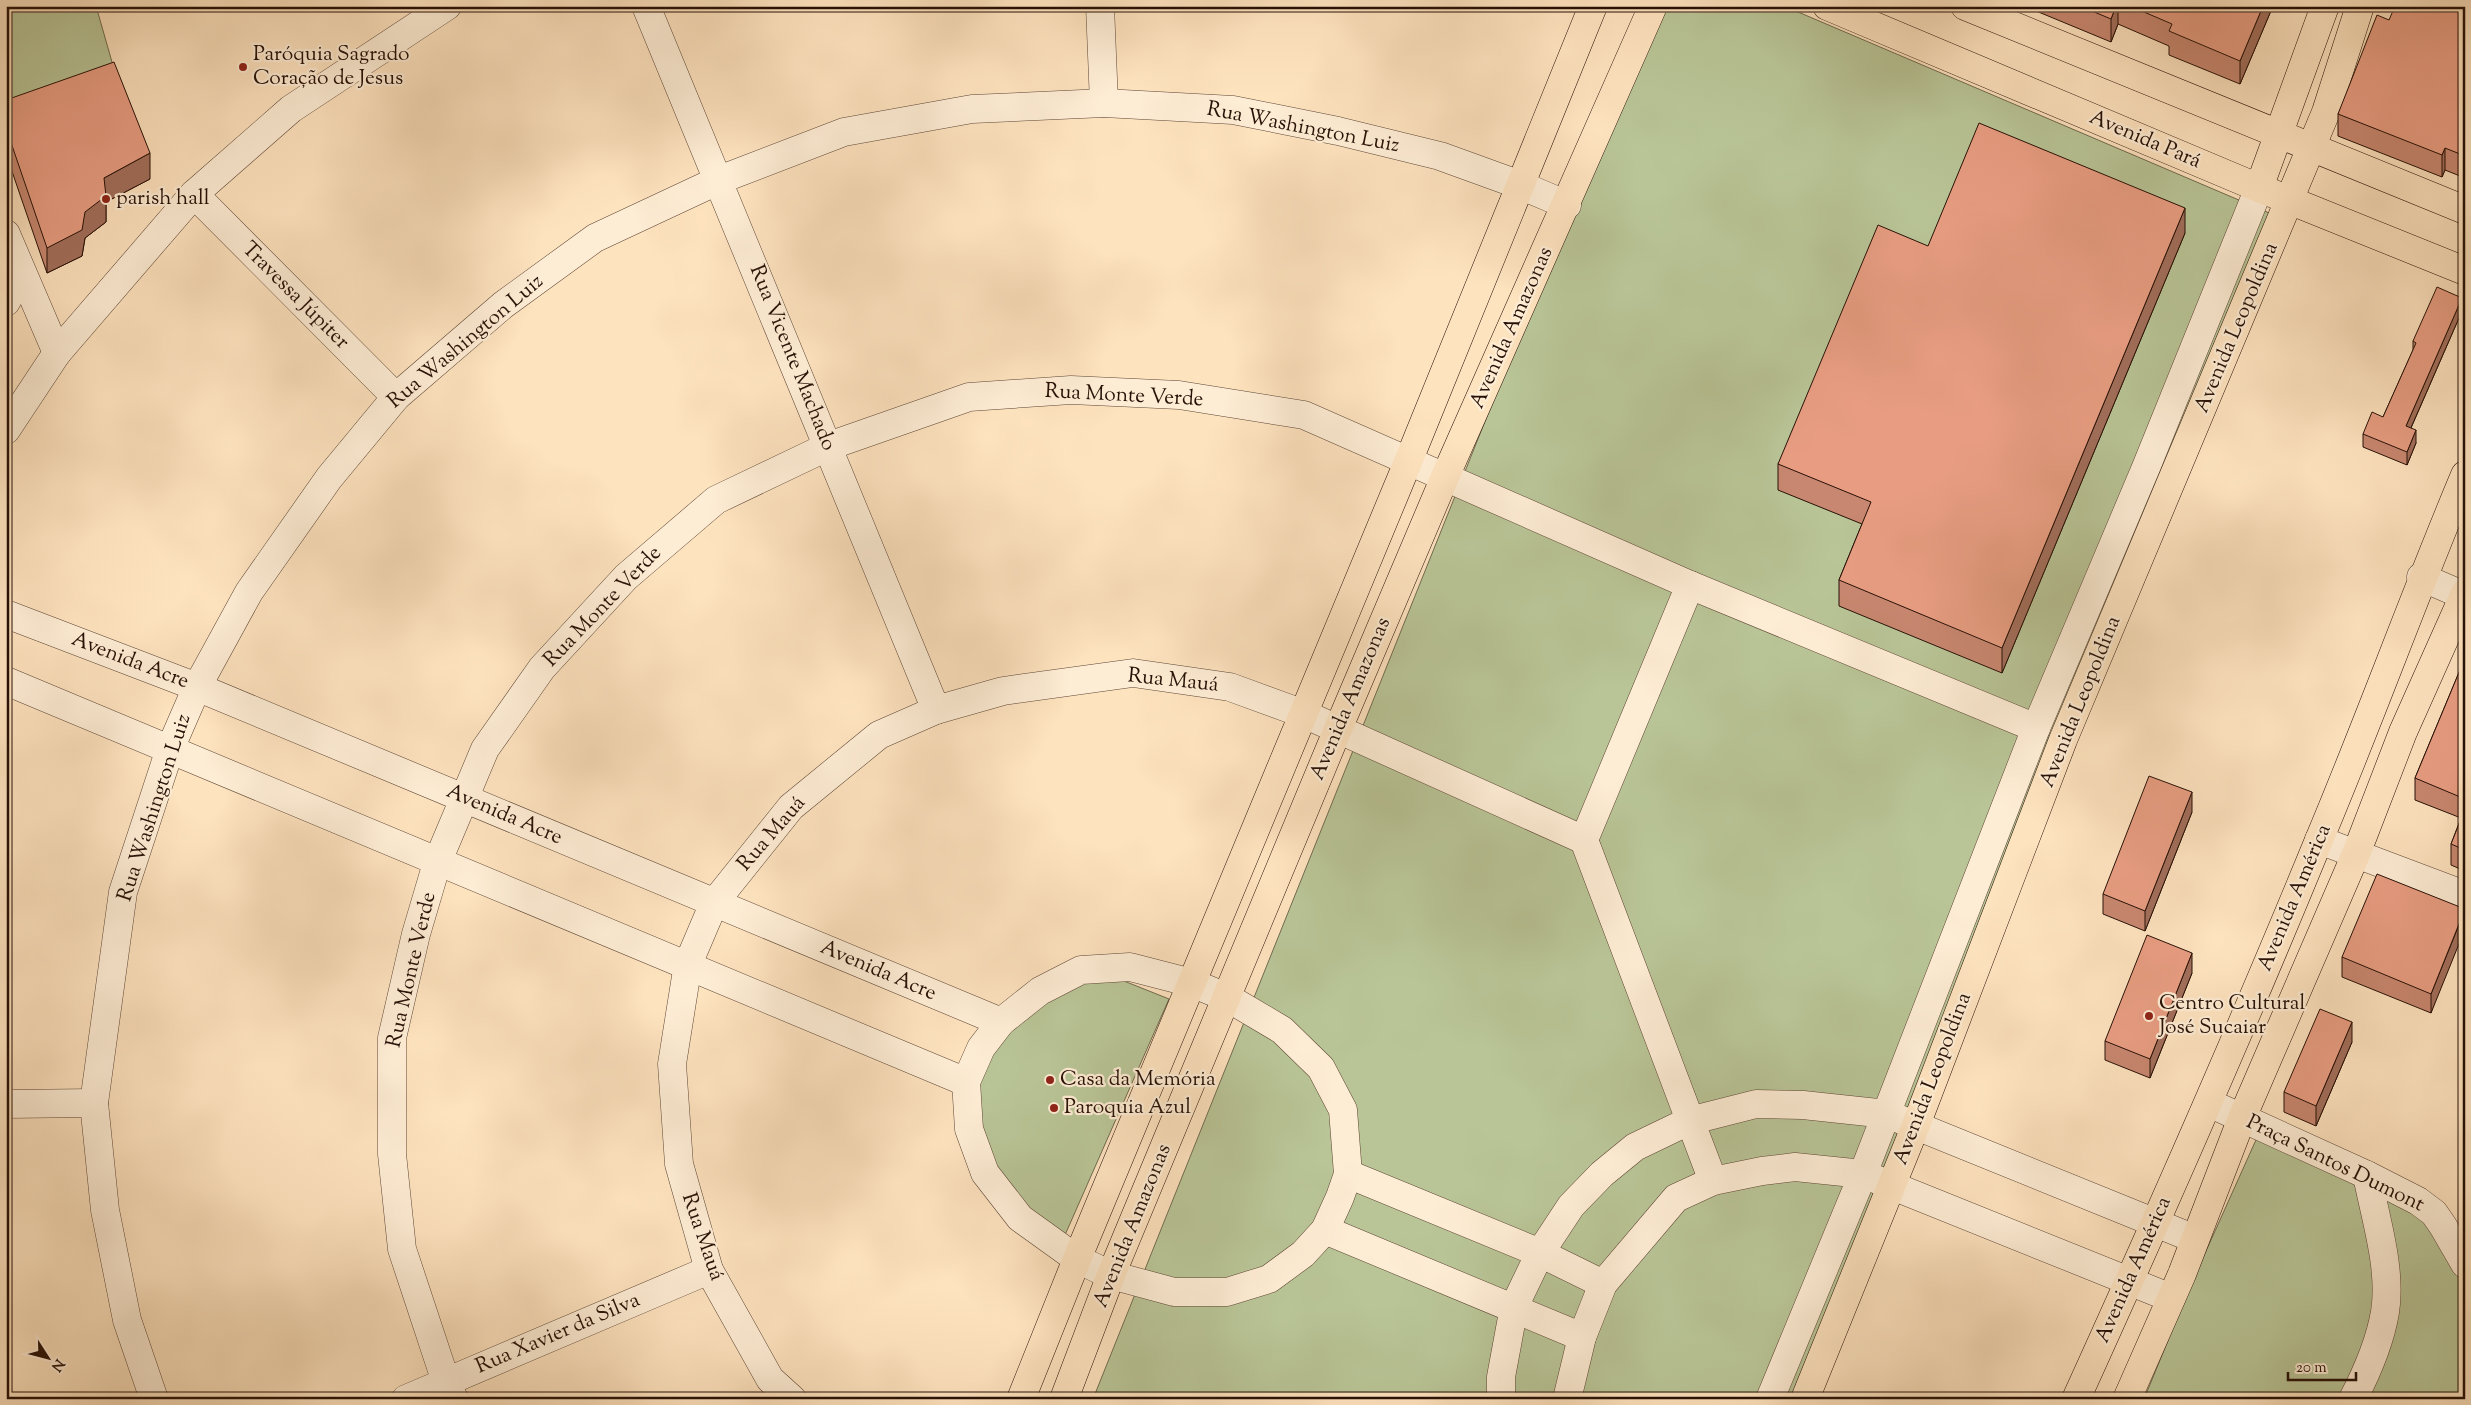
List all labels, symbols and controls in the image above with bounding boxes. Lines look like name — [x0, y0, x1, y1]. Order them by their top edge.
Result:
place label: Paróquia Sagrado Coração de Jesus — [253, 40, 410, 94]
marker: Paróquia Sagrado Coração de Jesus — [237, 61, 249, 73]
street label: Rua Washington Luiz — [1204, 95, 1402, 161]
street label: Avenida Pará — [2084, 103, 2206, 177]
place label: parish hall — [116, 184, 210, 214]
marker: parish hall — [100, 193, 112, 205]
street label: Travessa Júpiter — [234, 235, 356, 357]
street label: Avenida Leopoldina — [2187, 238, 2287, 418]
street label: Avenida Amazonas — [1463, 242, 1561, 414]
street label: Rua Vicente Machado — [741, 261, 843, 455]
street label: Rua Washington Luiz — [381, 268, 551, 416]
street label: Rua Monte Verde — [1044, 377, 1204, 415]
street label: Rua Monte Verde — [537, 539, 669, 675]
street label: Avenida Leopoldina — [2033, 611, 2129, 792]
street label: Avenida Amazonas — [1303, 613, 1399, 785]
street label: Avenida Acre — [67, 625, 193, 697]
street label: Rua Mauá — [1126, 661, 1220, 701]
street label: Rua Washington Luiz — [110, 710, 200, 906]
street label: Avenida Acre — [441, 777, 567, 853]
street label: Rua Mauá — [731, 790, 813, 878]
street label: Avenida América — [2250, 819, 2340, 976]
street label: Rua Monte Verde — [380, 889, 444, 1051]
street label: Avenida Acre — [815, 933, 941, 1009]
street label: Avenida Leopoldina — [1886, 988, 1980, 1170]
place label: Centro Cultural José Sucaiar — [2158, 989, 2306, 1043]
marker: Centro Cultural José Sucaiar — [2143, 1010, 2155, 1022]
place label: Casa da Memória — [1060, 1065, 1216, 1095]
marker: Casa da Memória — [1044, 1074, 1056, 1086]
place label: Paroquia Azul — [1064, 1093, 1191, 1123]
marker: Paroquia Azul — [1048, 1102, 1060, 1114]
street label: Praça Santos Dumont — [2241, 1108, 2429, 1220]
street label: Avenida Amazonas — [1086, 1140, 1180, 1312]
street label: Rua Mauá — [673, 1189, 731, 1285]
street label: Avenida América — [2088, 1192, 2180, 1348]
street label: Rua Xavier da Silva — [471, 1286, 645, 1382]
north arrow — [22, 1332, 72, 1382]
scale bar — [2288, 1350, 2356, 1382]
text: N — [46, 1354, 68, 1375]
text: 20 m — [2296, 1358, 2327, 1379]

